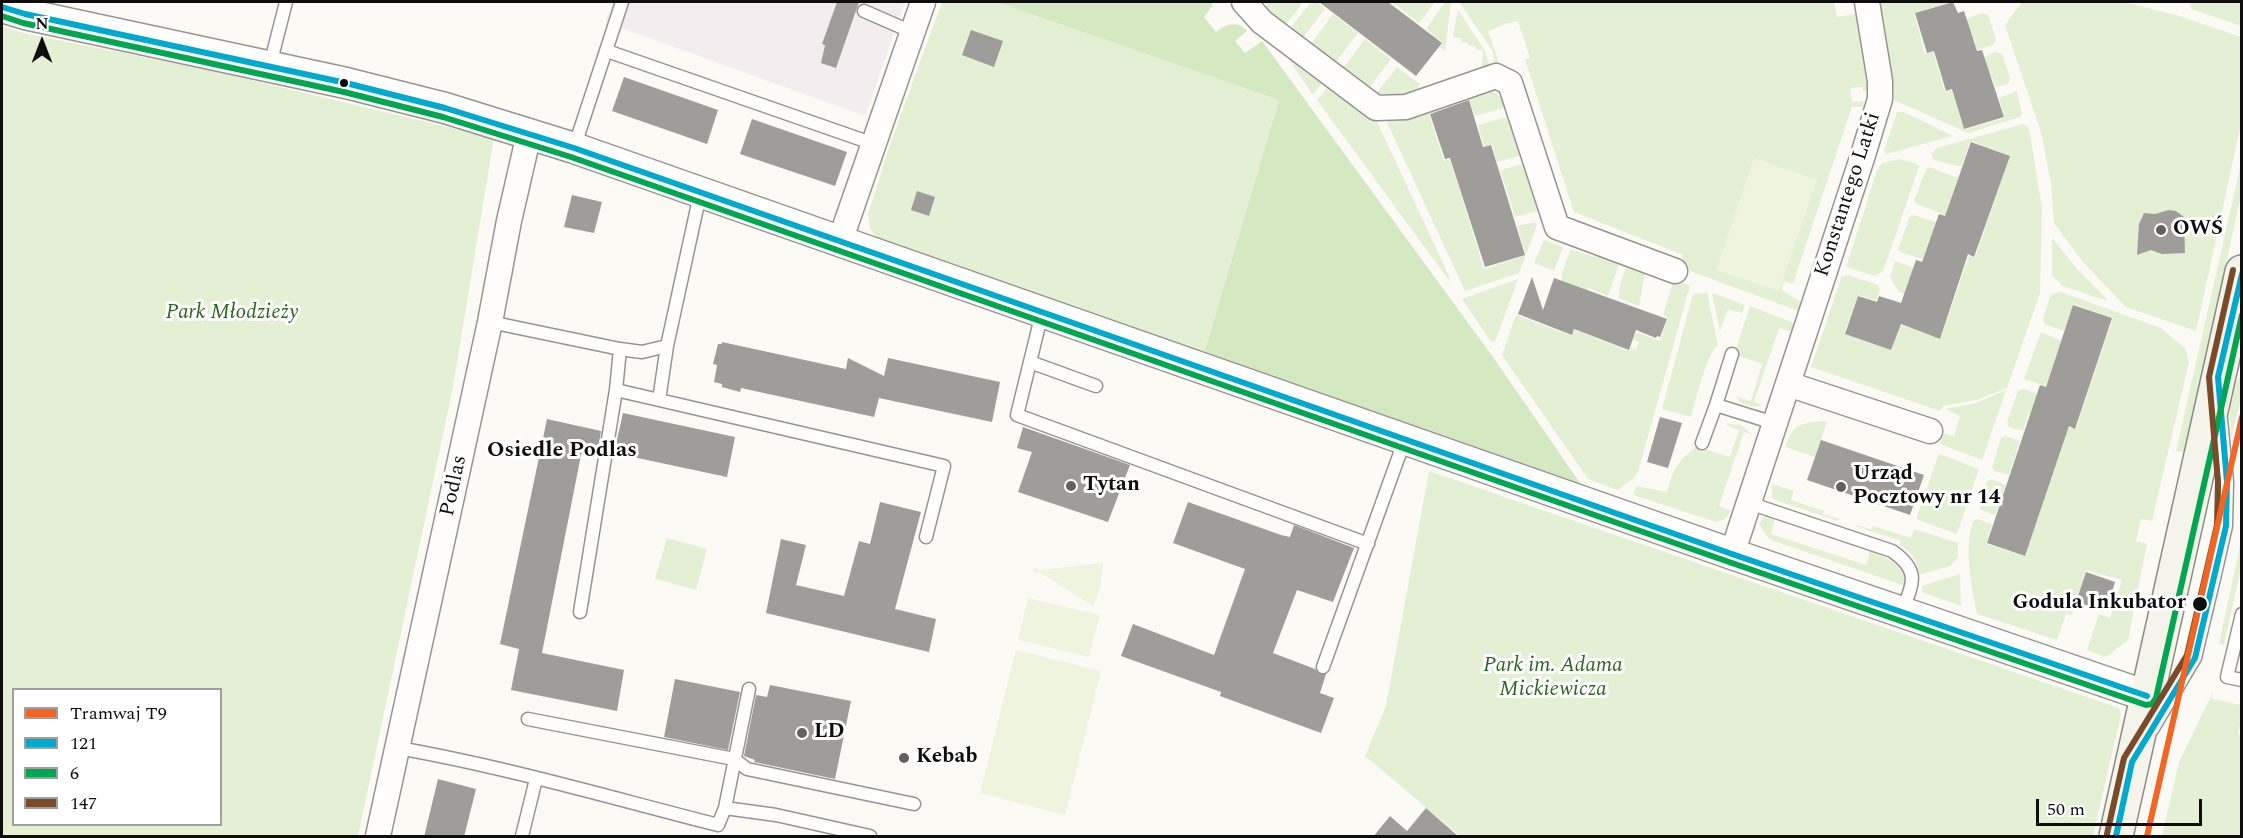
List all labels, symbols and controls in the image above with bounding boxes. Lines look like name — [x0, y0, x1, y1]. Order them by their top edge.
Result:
north arrow — [12, 12, 72, 72]
text: N — [35, 12, 49, 36]
unlabelled marker — [338, 77, 350, 89]
street label: Konstantego Latki — [1811, 110, 1887, 280]
place label: OWŚ — [2173, 217, 2223, 243]
marker: OWŚ — [2154, 223, 2168, 237]
park label: Park Młodzieży — [166, 301, 298, 327]
district label: Osiedle Podlas — [487, 439, 637, 465]
street label: Podlas — [436, 453, 474, 519]
place label: Urząd Pocztowy nr 14 — [1853, 462, 2001, 512]
place label: Tytan — [1083, 473, 1140, 499]
marker: Tytan — [1064, 479, 1078, 493]
marker: Urząd Pocztowy nr 14 — [1834, 480, 1848, 494]
place label: Godula Inkubator — [2012, 591, 2186, 617]
marker: Godula Inkubator — [2191, 595, 2209, 613]
park label: Park im. Adama Mickiewicza — [1483, 654, 1623, 704]
legend — [12, 688, 222, 826]
text: Tramwaj T9 — [70, 700, 167, 727]
place label: LD — [814, 720, 844, 746]
marker: LD — [795, 726, 809, 740]
text: 121 — [70, 730, 97, 757]
place label: Kebab — [916, 745, 977, 771]
marker: Kebab — [897, 751, 911, 765]
text: 6 — [70, 760, 79, 787]
scale bar — [2039, 787, 2206, 825]
text: 147 — [70, 790, 97, 817]
text: 50 m — [2047, 796, 2085, 823]

